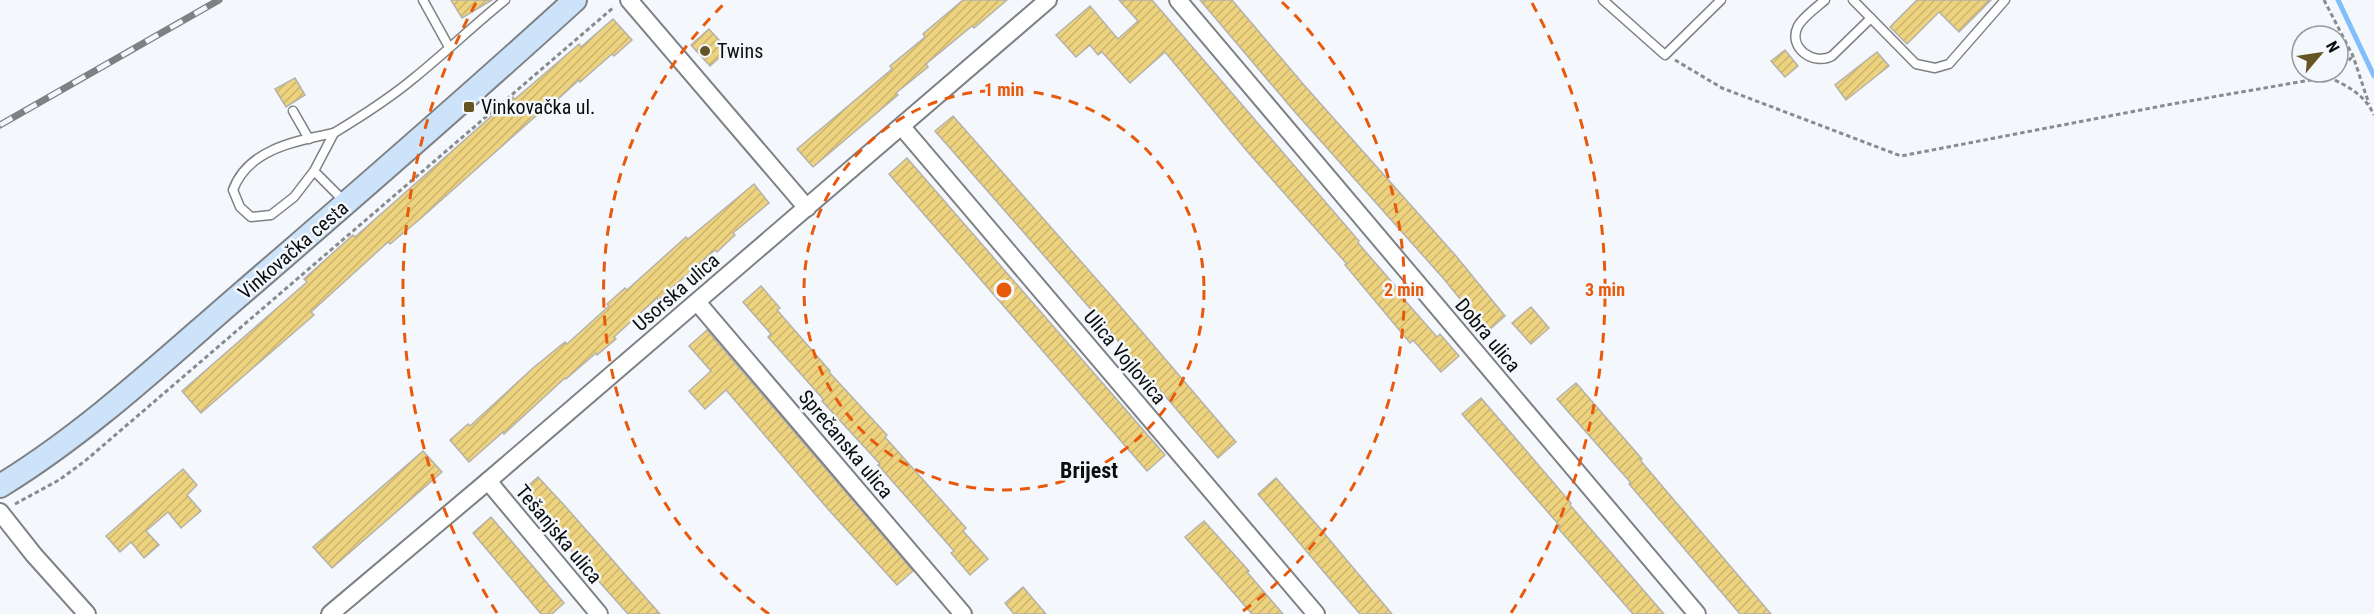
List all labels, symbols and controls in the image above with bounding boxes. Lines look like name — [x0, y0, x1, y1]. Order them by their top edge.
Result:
north arrow — [2290, 24, 2350, 84]
text: N — [2322, 38, 2343, 56]
place label: Twins — [717, 39, 763, 63]
marker: Twins — [698, 44, 712, 58]
text: 1 min — [984, 79, 1024, 100]
place label: Vinkovačka ul. — [481, 95, 595, 119]
marker: Vinkovačka ul. — [462, 100, 476, 114]
street label: Vinkovačka cesta — [233, 196, 353, 304]
street label: Usorska ulica — [628, 248, 724, 336]
text: 2 min — [1384, 279, 1424, 300]
text: 3 min — [1585, 279, 1625, 300]
centre of rings — [994, 280, 1014, 300]
street label: Dobra ulica — [1450, 293, 1526, 377]
street label: Ulica Vojlovica — [1079, 305, 1171, 409]
street label: Sprečanska ulica — [794, 385, 898, 503]
district label: Brijest — [1060, 458, 1118, 483]
street label: Tešanjska ulica — [511, 480, 607, 588]

